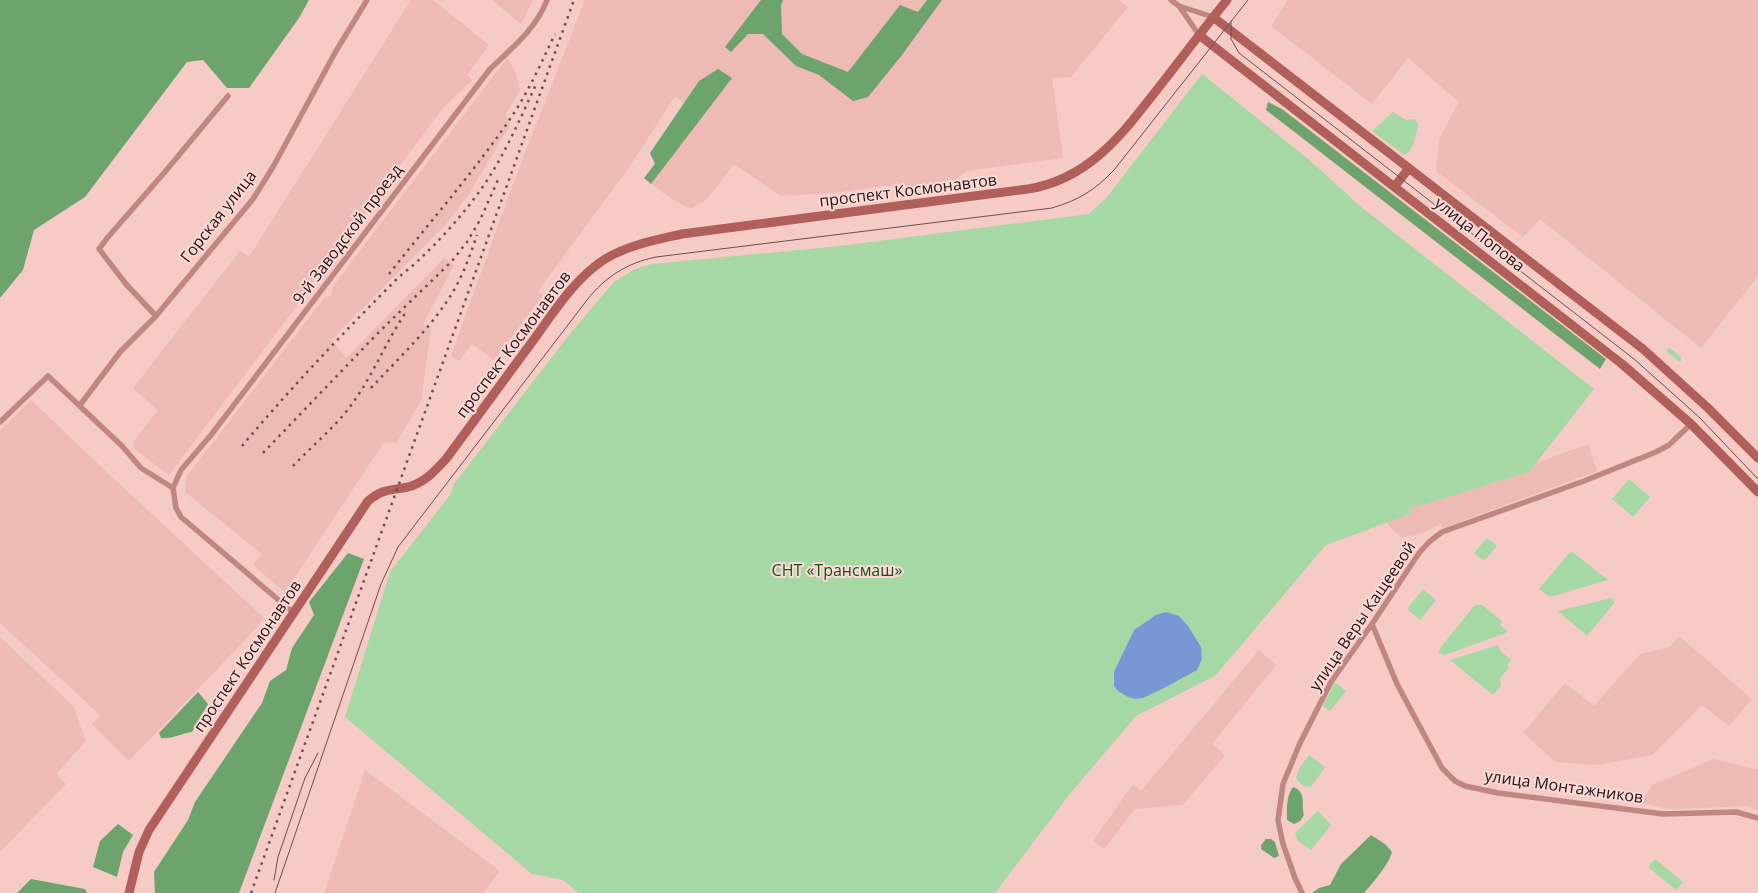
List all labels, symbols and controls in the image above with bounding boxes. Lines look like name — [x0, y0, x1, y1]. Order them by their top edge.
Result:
street label: 9-й Заводской проезд — [287, 160, 407, 308]
street label: Горская улица — [175, 165, 261, 267]
street label: проспект Космонавтов — [818, 168, 998, 212]
street label: улица Попова — [1430, 192, 1530, 276]
street label: проспект Космонавтов — [450, 266, 576, 422]
street label: улица Веры Кащеевой — [1304, 537, 1420, 695]
park label: СНТ «Трансмаш» — [772, 559, 902, 581]
street label: проспект Космонавтов — [188, 576, 306, 736]
street label: улица Монтажников — [1483, 764, 1645, 808]

